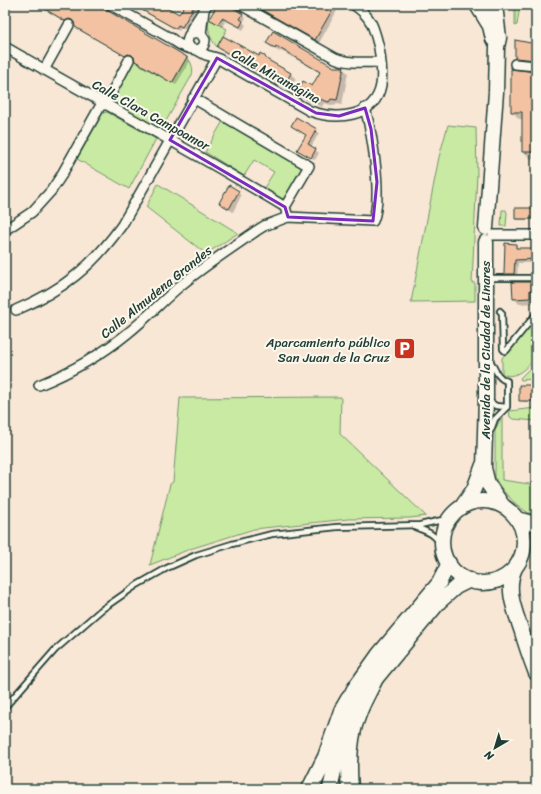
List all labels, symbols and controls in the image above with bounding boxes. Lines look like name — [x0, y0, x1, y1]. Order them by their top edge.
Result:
street label: Calle Miramágina — [227, 42, 325, 110]
street label: Calle Clara Campoamor — [88, 73, 215, 157]
street label: Calle Almudena Grandes — [95, 239, 218, 344]
street label: Avenida de la Ciudad de Linares — [474, 261, 497, 440]
place label: Aparcamiento público San Juan de la Cruz — [265, 331, 391, 369]
parking icon: Aparcamiento público San Juan de la Cruz — [392, 336, 418, 362]
north arrow — [475, 728, 515, 768]
text: N — [480, 745, 499, 766]

